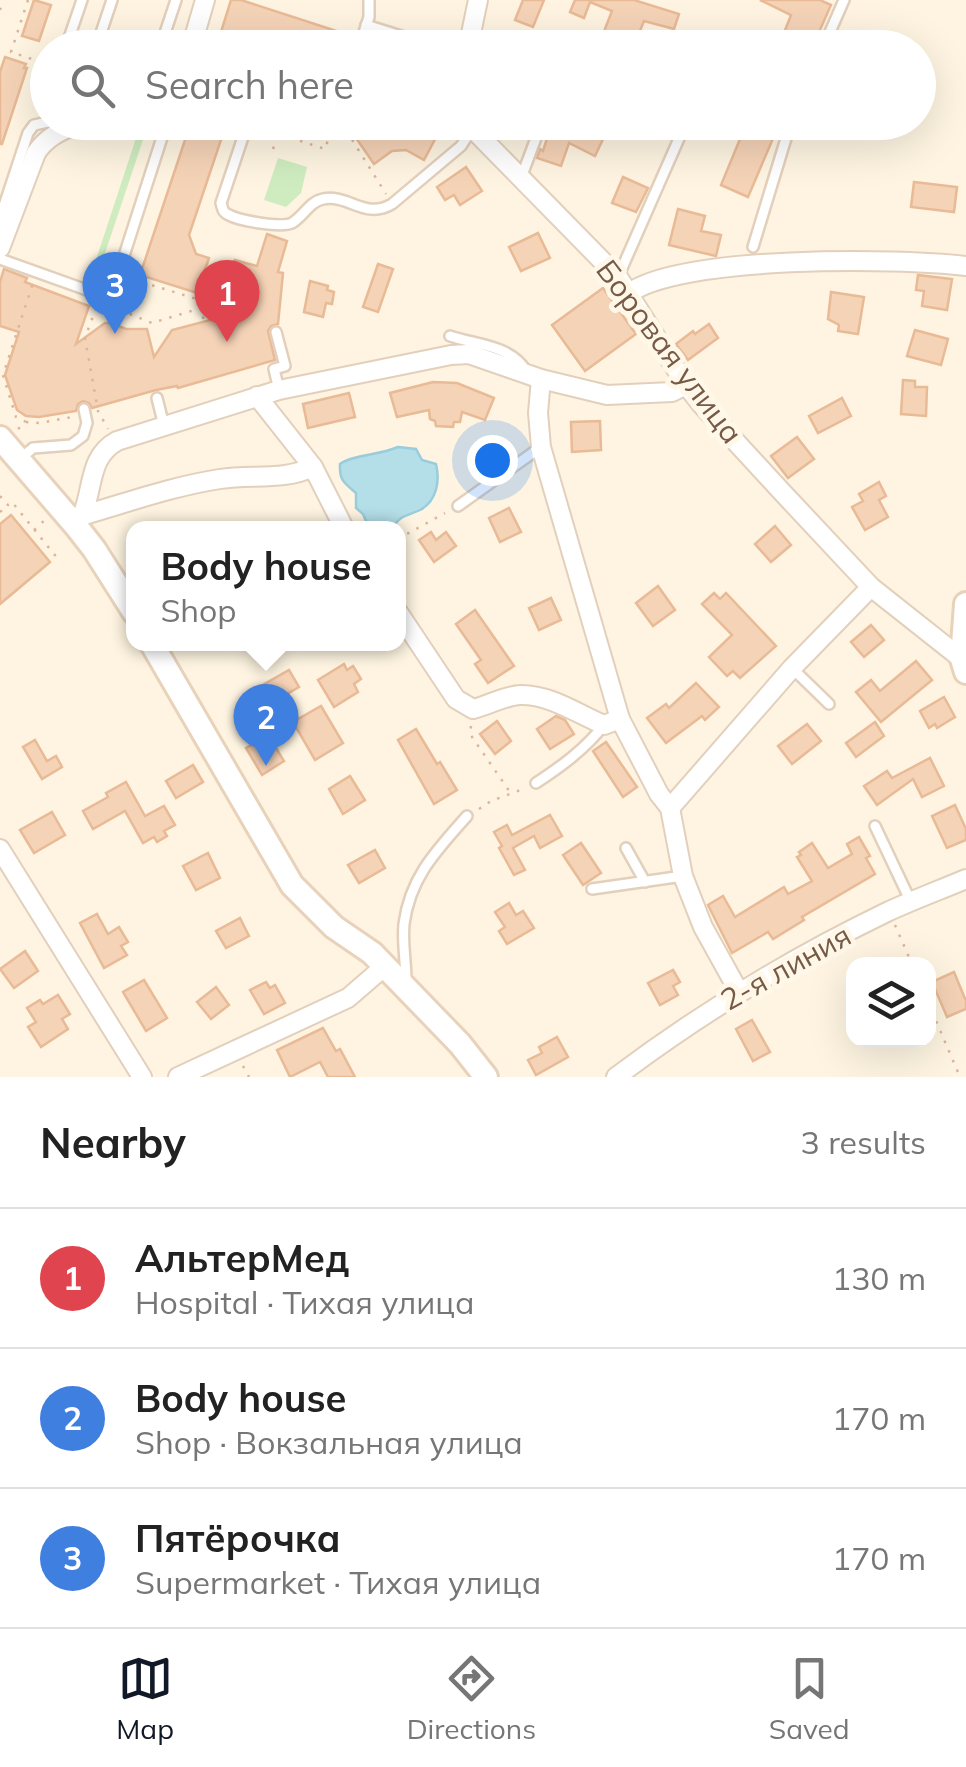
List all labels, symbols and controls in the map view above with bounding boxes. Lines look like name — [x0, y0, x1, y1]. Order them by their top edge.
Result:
search box — [30, 30, 936, 140]
icon: search — [65, 58, 120, 113]
text: Search here — [145, 61, 354, 109]
pin: 3 — [82, 252, 148, 334]
street label: Боровая улица — [588, 252, 751, 451]
pin: 1 — [194, 260, 260, 342]
your location — [467, 435, 518, 486]
popup — [126, 521, 406, 651]
text: Body house — [160, 542, 372, 590]
text: Shop — [160, 590, 237, 630]
pin: 2 — [234, 684, 298, 766]
street label: 2-я линия — [714, 916, 857, 1018]
map controls — [846, 957, 936, 1047]
button: layers — [846, 957, 936, 1047]
text: Nearby — [40, 1116, 186, 1169]
text: 3 results — [801, 1122, 926, 1162]
text: АльтерМед — [135, 1234, 349, 1282]
text: 1 — [63, 1258, 82, 1298]
text: 130 m — [832, 1258, 926, 1298]
text: Hospital · Тихая улица — [135, 1282, 474, 1322]
text: Body house — [135, 1374, 346, 1422]
text: 2 — [63, 1398, 82, 1438]
text: 170 m — [832, 1398, 926, 1438]
text: Shop · Вокзальная улица — [135, 1422, 523, 1462]
text: Пятёрочка — [135, 1514, 341, 1562]
text: 3 — [63, 1538, 82, 1578]
text: 170 m — [832, 1538, 926, 1578]
text: Supermarket · Тихая улица — [135, 1562, 541, 1602]
tab: Map — [116, 1651, 174, 1746]
tab: Directions — [407, 1651, 536, 1746]
tab: Saved — [769, 1651, 850, 1746]

